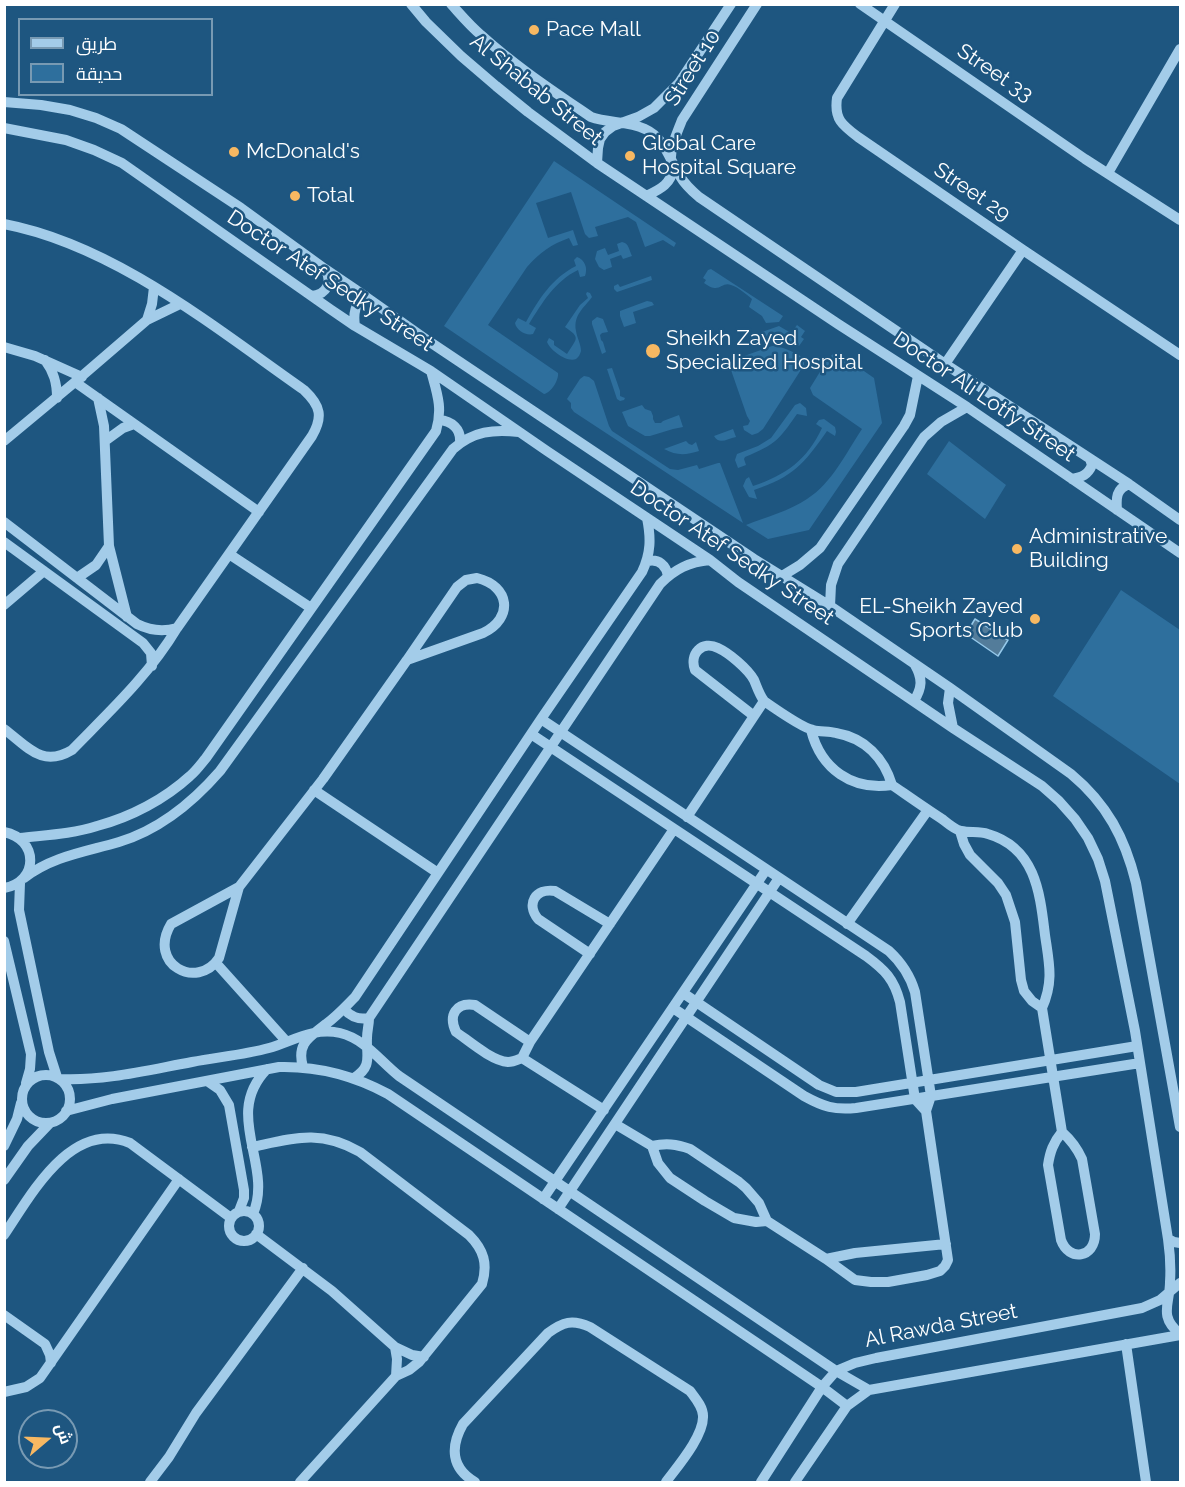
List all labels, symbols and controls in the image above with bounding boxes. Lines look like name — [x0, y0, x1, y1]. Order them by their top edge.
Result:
place label: Pace Mall — [546, 17, 641, 43]
legend — [18, 18, 213, 96]
marker: Pace Mall — [527, 23, 541, 37]
street label: Street 10 — [660, 25, 726, 111]
street label: Al Shabab Street — [465, 29, 607, 151]
text: طريق — [76, 33, 117, 54]
street label: Street 33 — [952, 39, 1038, 107]
text: حديقة — [76, 63, 122, 84]
place label: Global Care Hospital Square — [642, 131, 796, 181]
place label: McDonald's — [246, 139, 360, 165]
marker: McDonald's — [227, 145, 241, 159]
marker: Global Care Hospital Square — [623, 149, 637, 163]
street label: Street 29 — [929, 157, 1015, 227]
place label: Total — [307, 183, 354, 209]
marker: Total — [288, 189, 302, 203]
street label: Doctor Atef Sedky Street — [222, 205, 438, 357]
place label: Sheikh Zayed Specialized Hospital — [666, 326, 862, 376]
street label: Doctor Ali Lotfy Street — [888, 327, 1080, 467]
marker: Sheikh Zayed Specialized Hospital — [644, 342, 662, 360]
street label: Doctor Atef Sedky Street — [625, 475, 839, 631]
place label: Administrative Building — [1029, 524, 1167, 574]
marker: Administrative Building — [1010, 542, 1024, 556]
place label: EL-Sheikh Zayed Sports Club — [859, 594, 1023, 644]
marker: EL-Sheikh Zayed Sports Club — [1028, 612, 1042, 626]
street label: Al Rawda Street — [863, 1299, 1019, 1353]
north arrow — [18, 1409, 78, 1469]
text: ش — [51, 1421, 76, 1446]

